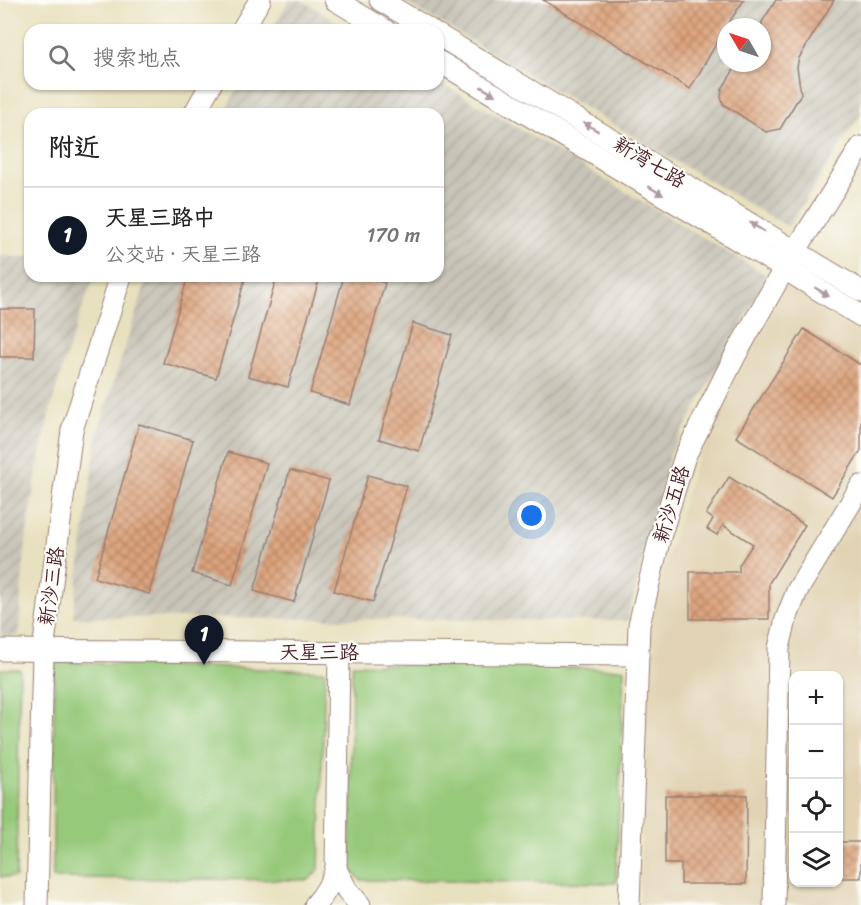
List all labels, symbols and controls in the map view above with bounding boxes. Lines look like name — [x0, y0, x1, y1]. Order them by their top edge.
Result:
north arrow — [717, 18, 771, 72]
search box — [24, 24, 444, 90]
text: 搜索地点 — [93, 38, 181, 77]
icon: search — [45, 41, 78, 74]
one-way arrow — [480, 86, 496, 97]
one-way arrow — [583, 121, 599, 132]
text: 附近 — [48, 124, 100, 170]
street label: 新湾七路 — [606, 127, 694, 199]
one-way arrow — [648, 186, 665, 196]
text: 天星三路中 — [105, 198, 215, 237]
text: 1 — [63, 218, 72, 253]
text: 170 m — [367, 218, 420, 253]
one-way arrow — [749, 222, 766, 233]
text: 公交站 · 天星三路 — [105, 237, 261, 272]
one-way arrow — [814, 287, 830, 298]
street label: 新沙五路 — [643, 460, 700, 548]
your location — [517, 501, 546, 530]
street label: 新沙三路 — [29, 543, 75, 628]
pin: 1 — [184, 616, 224, 665]
street label: 天星三路 — [279, 635, 360, 670]
map controls — [789, 671, 843, 887]
button: + — [789, 671, 843, 725]
button: − — [789, 725, 843, 779]
button: locate — [789, 779, 843, 833]
button: layers — [789, 833, 843, 887]

